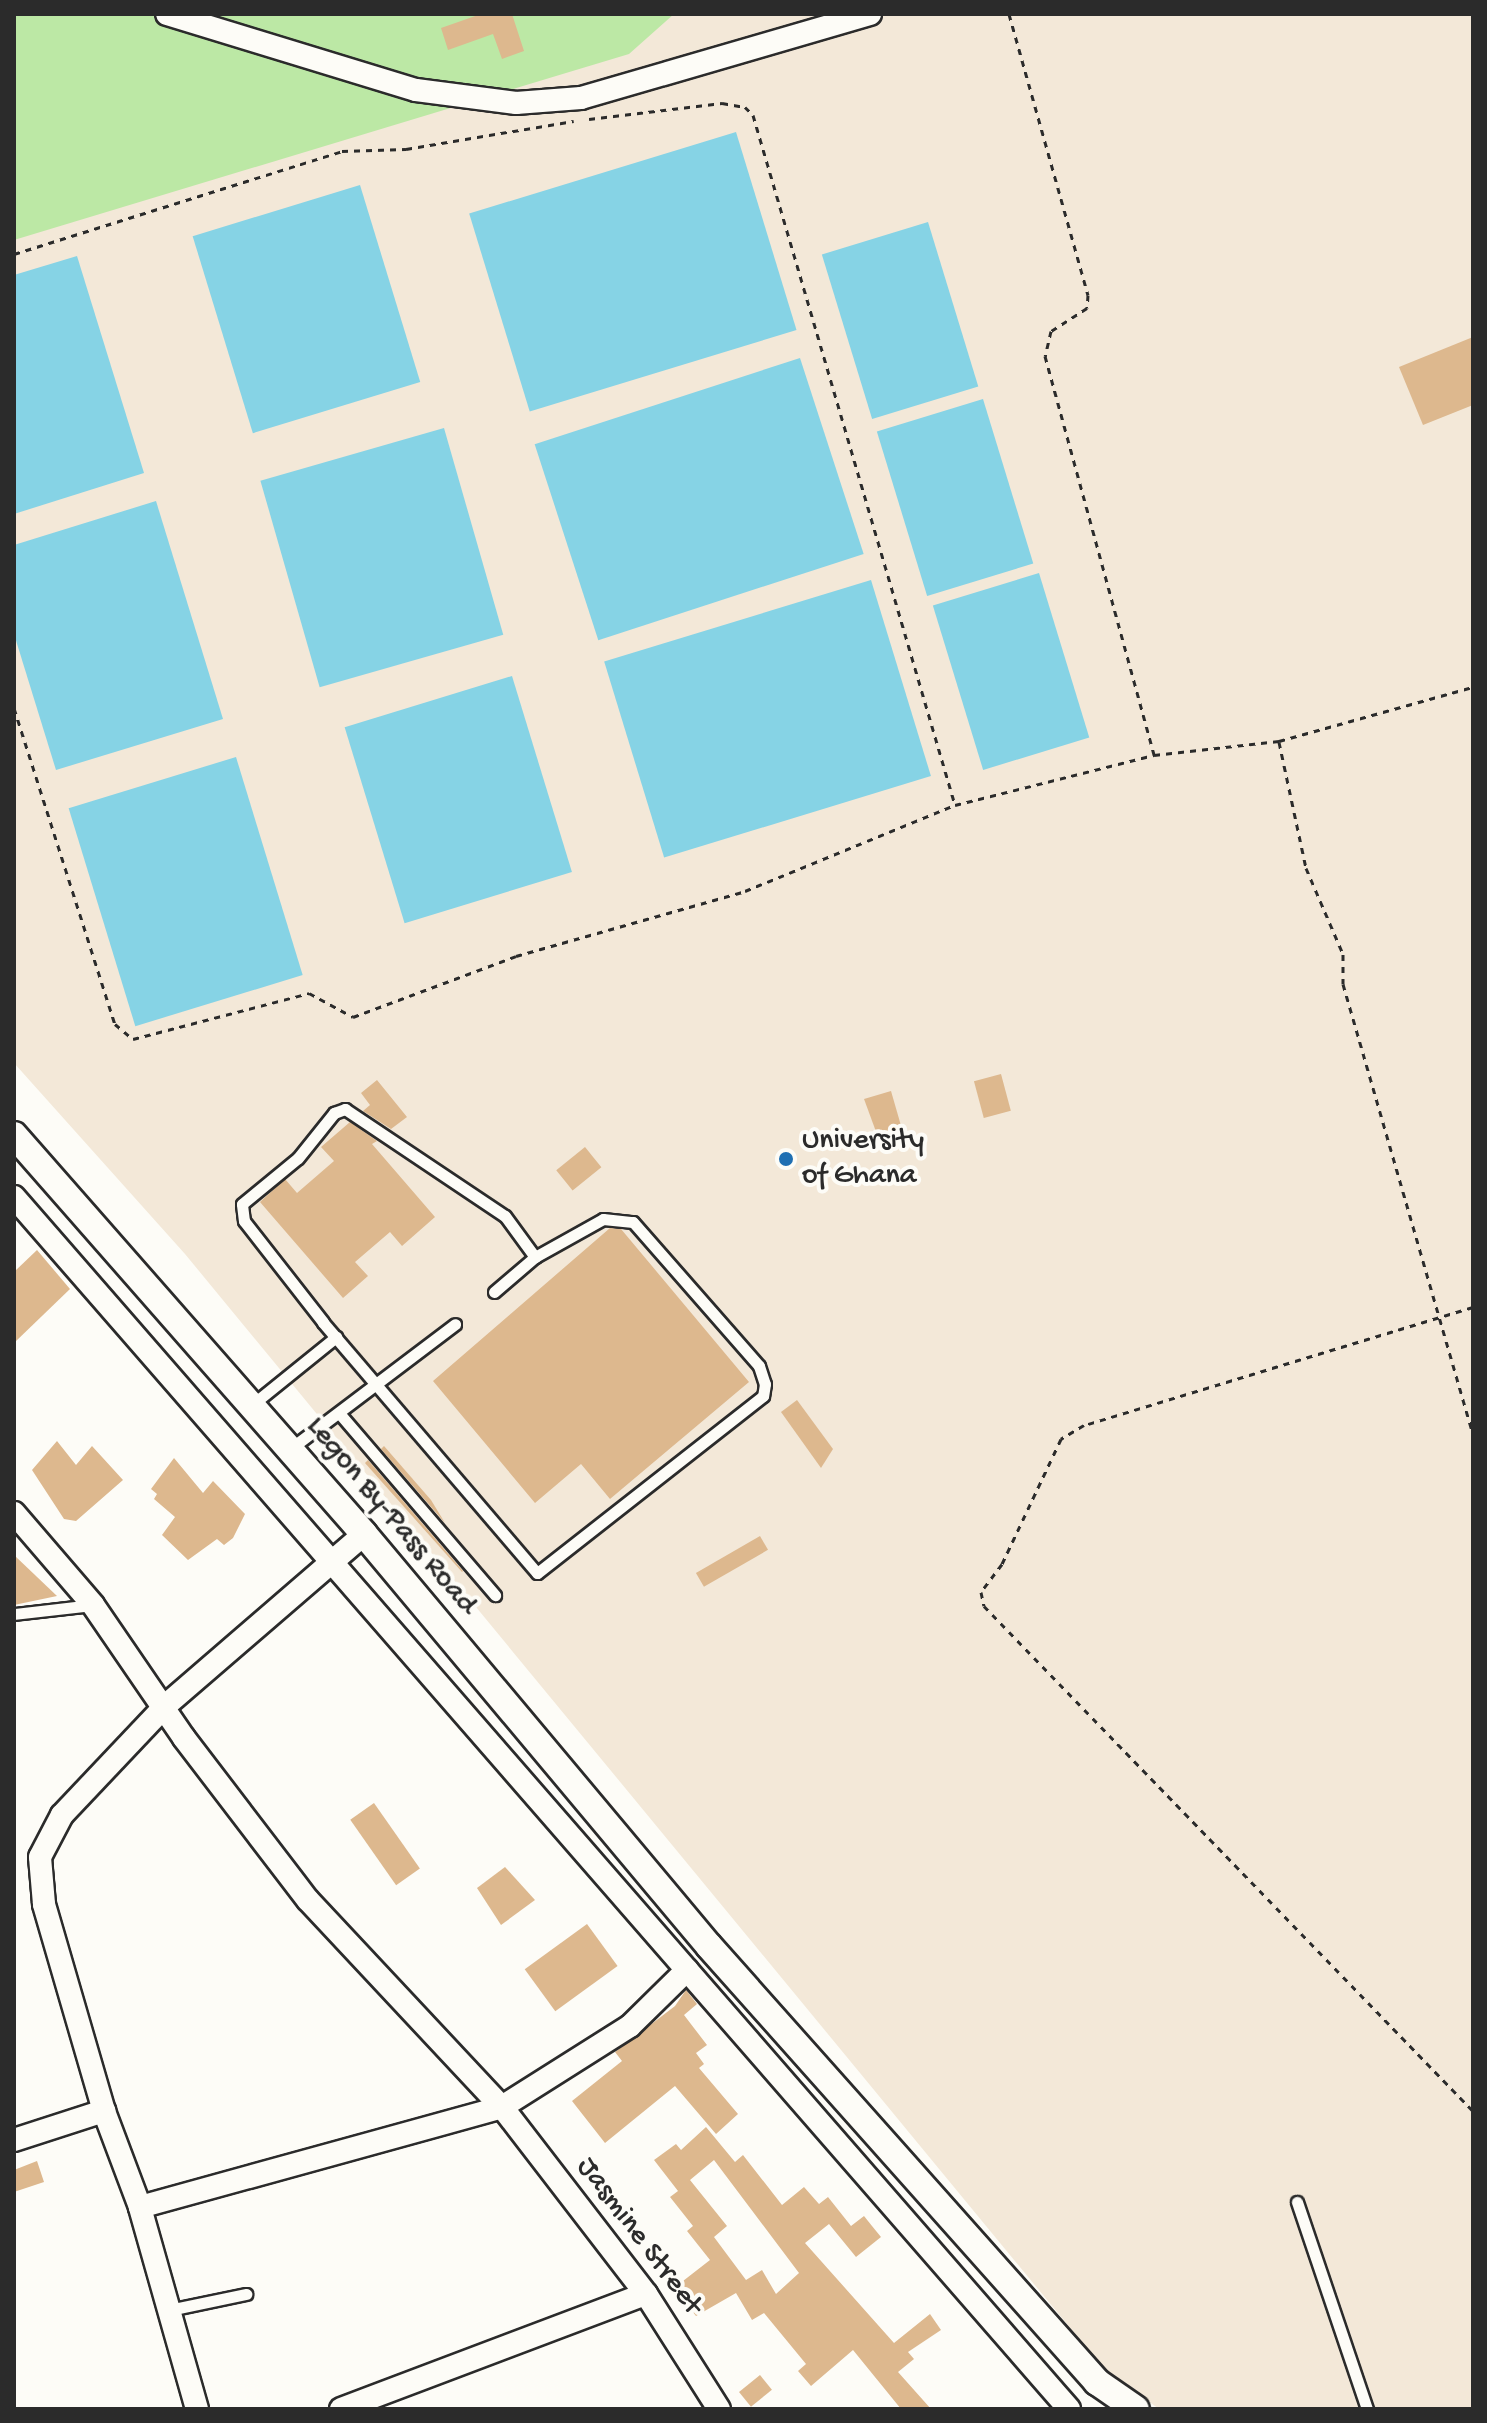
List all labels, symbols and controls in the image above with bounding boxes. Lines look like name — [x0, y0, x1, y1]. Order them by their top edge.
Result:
place label: University of Ghana — [802, 1124, 924, 1194]
marker: University of Ghana — [777, 1150, 795, 1168]
street label: Legon By-Pass Road — [297, 1410, 483, 1624]
street label: Jasmine Street — [567, 2151, 709, 2323]

